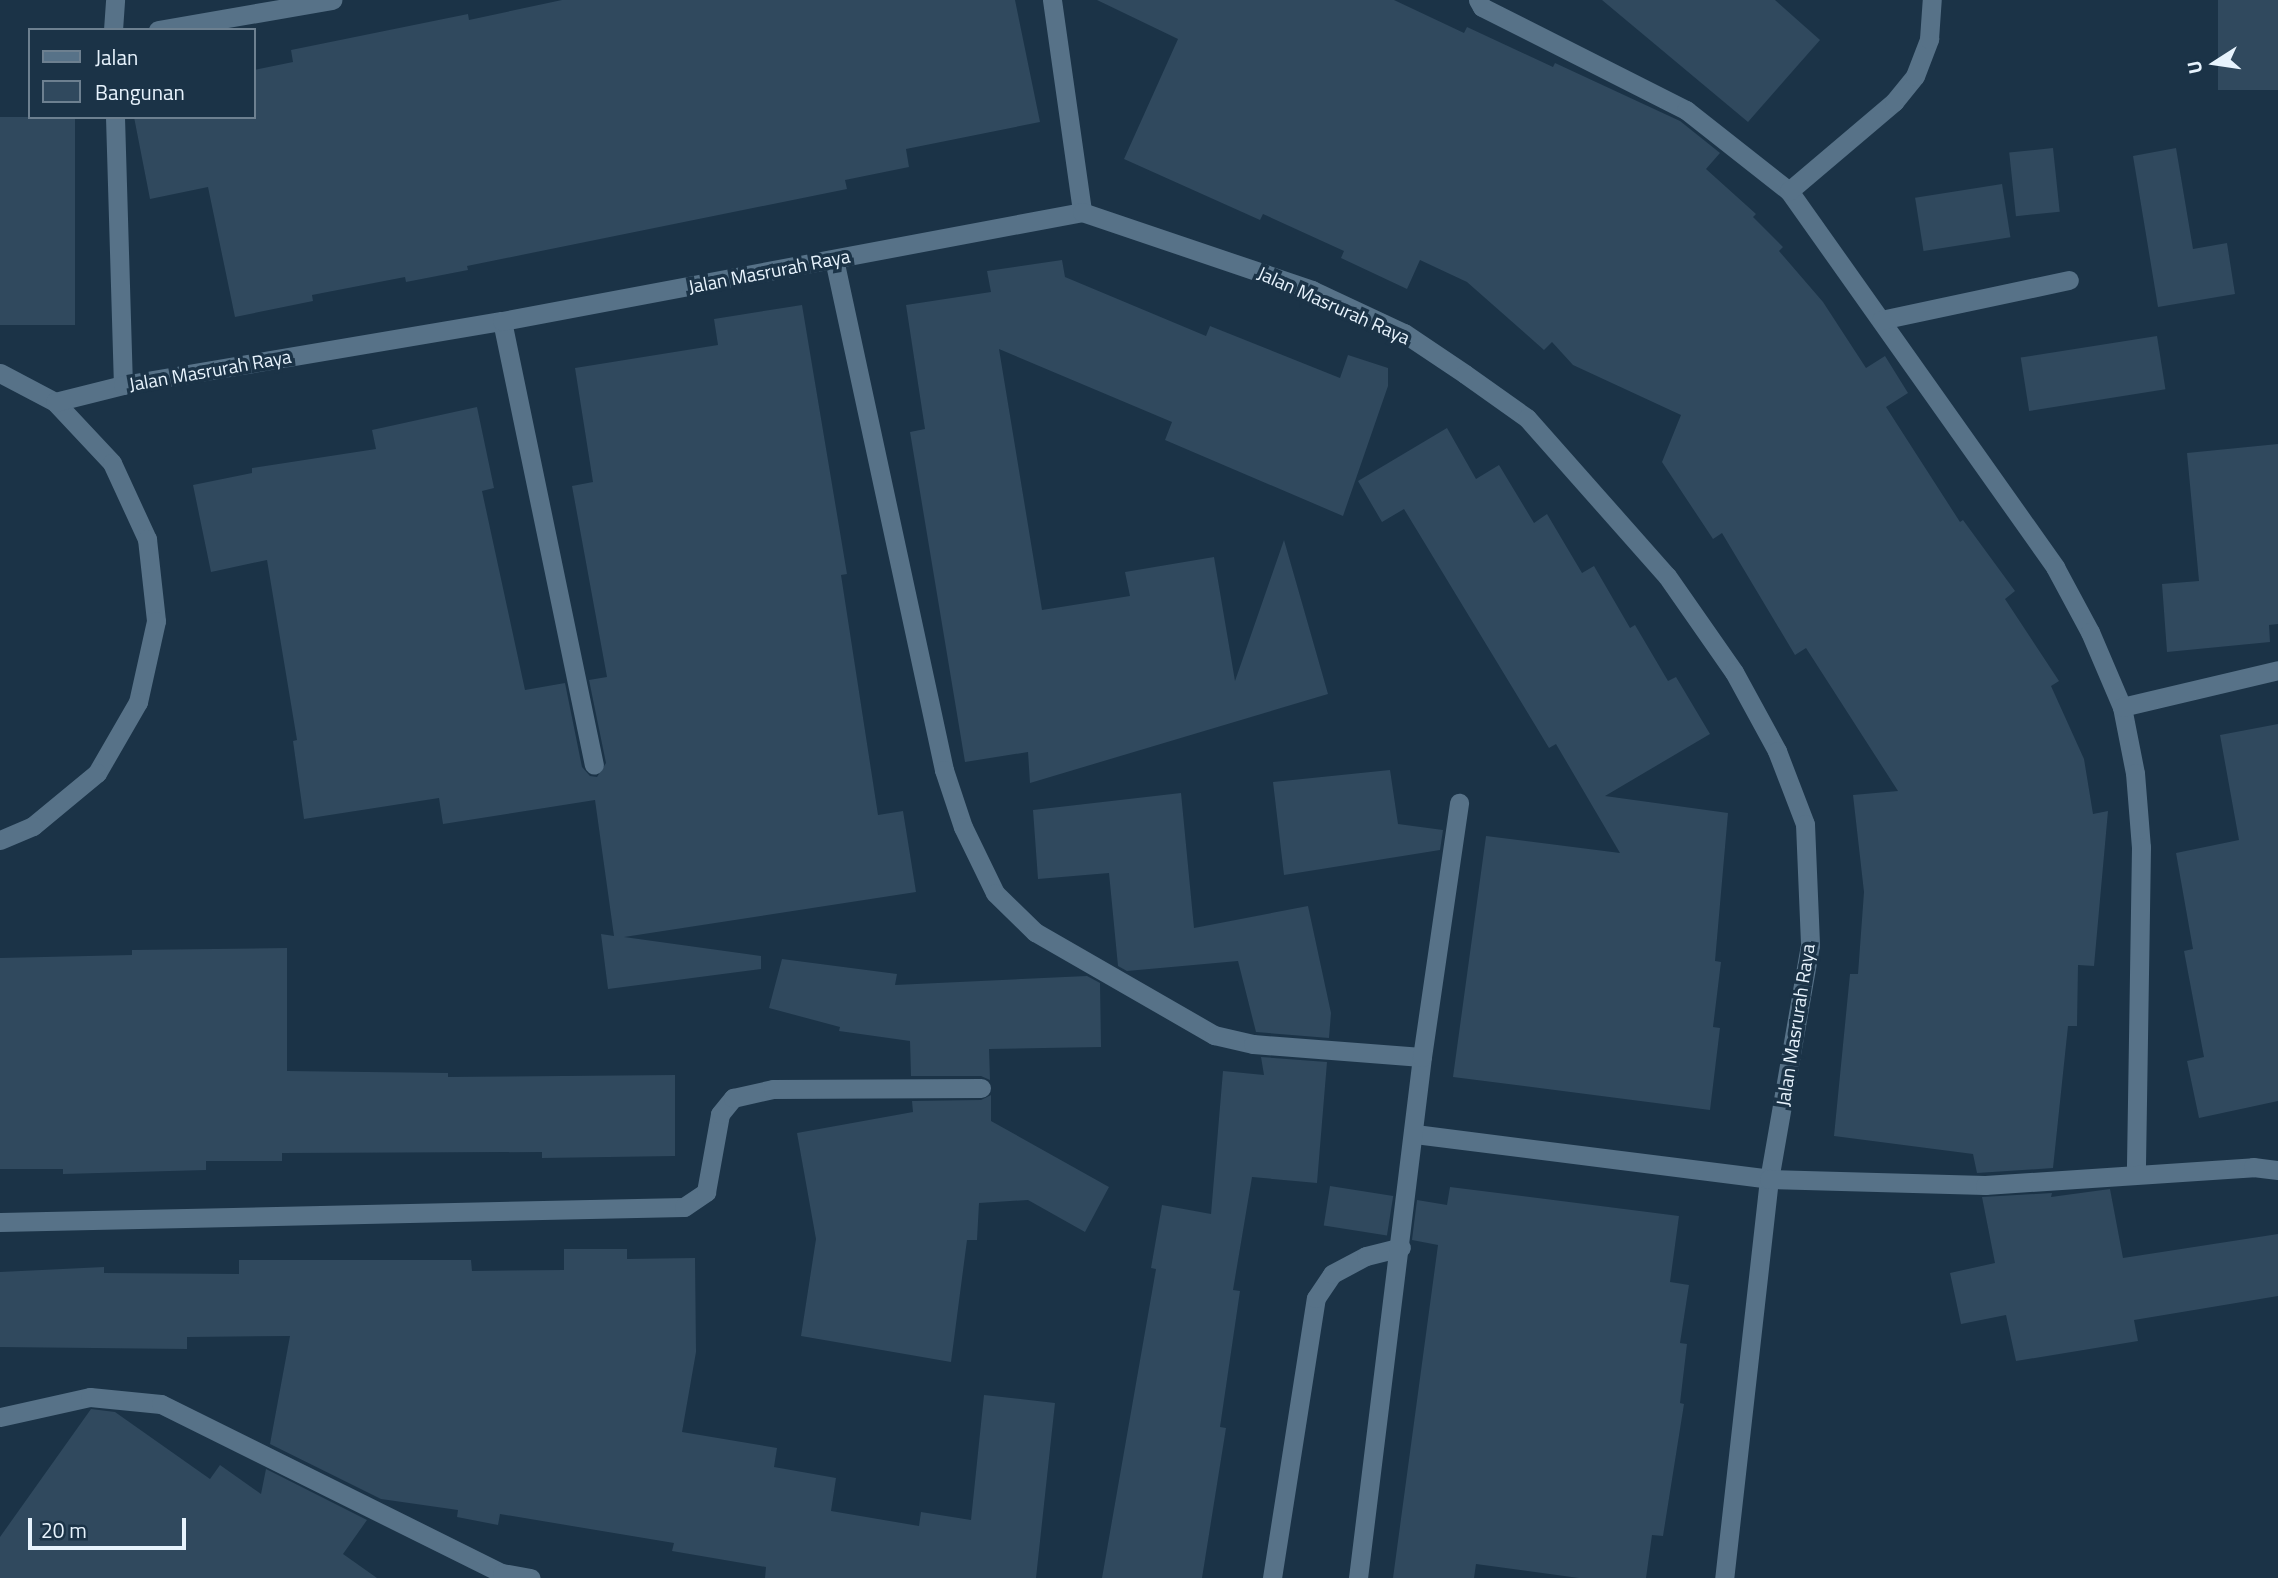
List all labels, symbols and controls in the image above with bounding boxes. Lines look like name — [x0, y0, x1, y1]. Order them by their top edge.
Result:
legend — [28, 28, 256, 119]
north arrow — [2180, 28, 2250, 98]
text: Jalan — [95, 41, 138, 73]
text: U — [2178, 58, 2209, 77]
text: Bangunan — [95, 76, 185, 108]
street label: Jalan Masrurah Raya — [686, 244, 852, 298]
street label: Jalan Masrurah Raya — [1254, 261, 1414, 349]
street label: Jalan Masrurah Raya — [127, 344, 293, 396]
street label: Jalan Masrurah Raya — [1771, 942, 1819, 1108]
scale bar — [32, 1504, 189, 1548]
text: 20 m — [41, 1514, 87, 1546]

